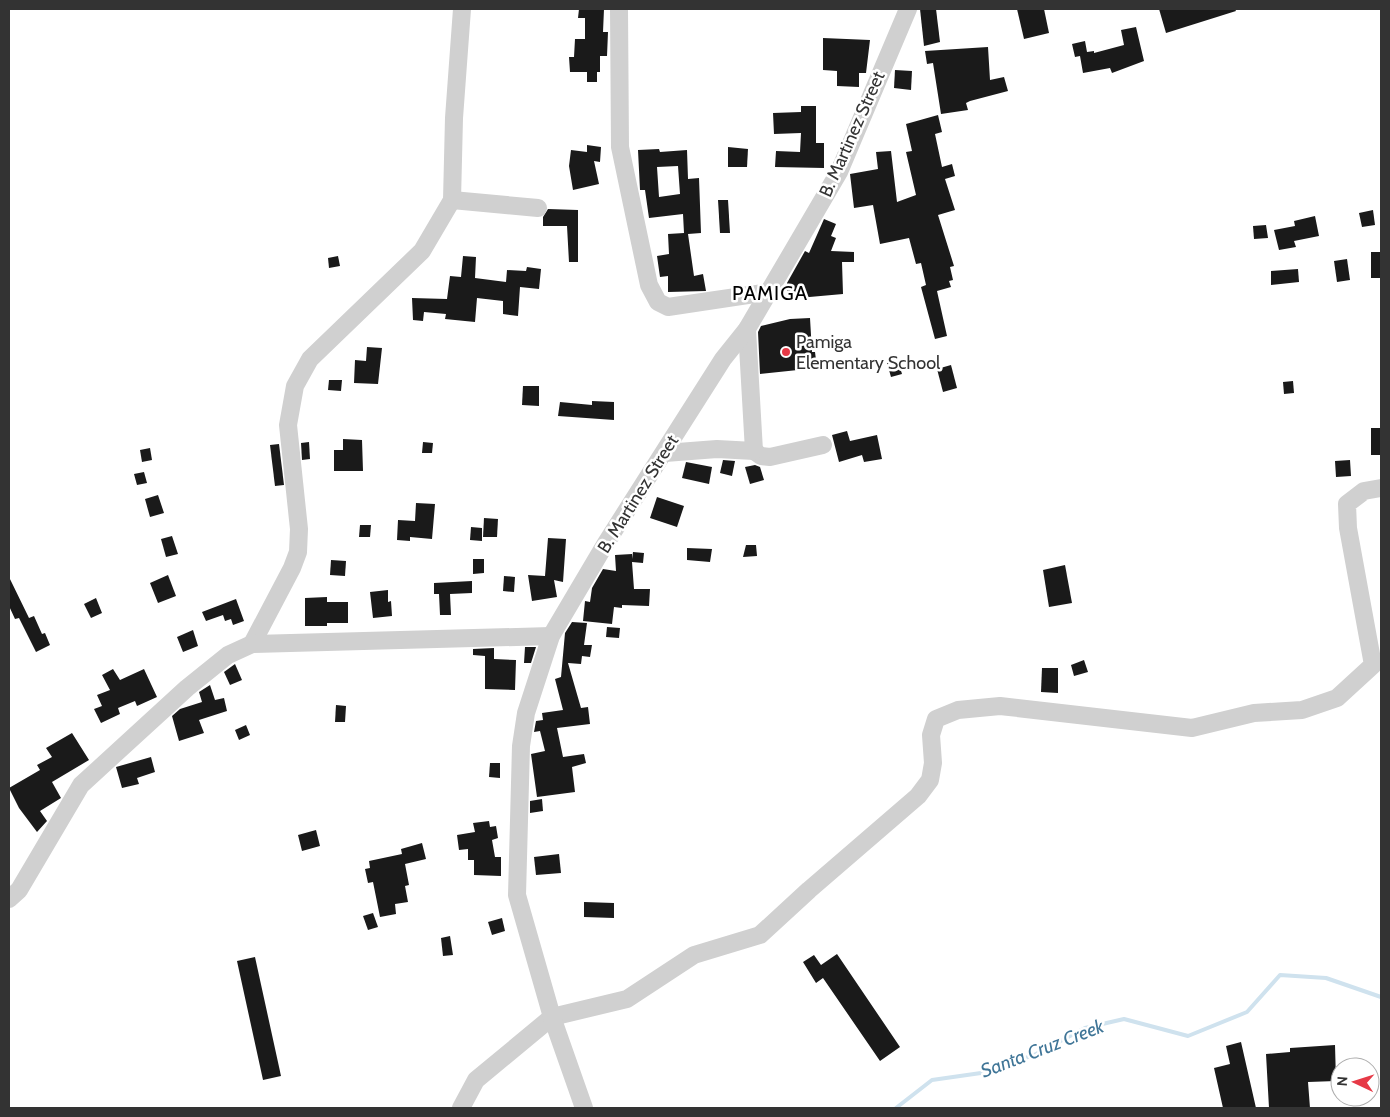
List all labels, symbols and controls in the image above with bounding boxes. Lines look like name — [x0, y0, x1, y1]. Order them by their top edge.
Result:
street label: B. Martinez Street — [814, 68, 890, 200]
district label: PAMIGA — [732, 281, 808, 305]
place label: Pamiga Elementary School — [796, 331, 941, 374]
marker: Pamiga Elementary School — [780, 346, 792, 358]
street label: B. Martinez Street — [593, 431, 683, 557]
water label: Santa Cruz Creek — [977, 1014, 1108, 1082]
north arrow — [1330, 1057, 1380, 1107]
text: N — [1333, 1076, 1351, 1087]

